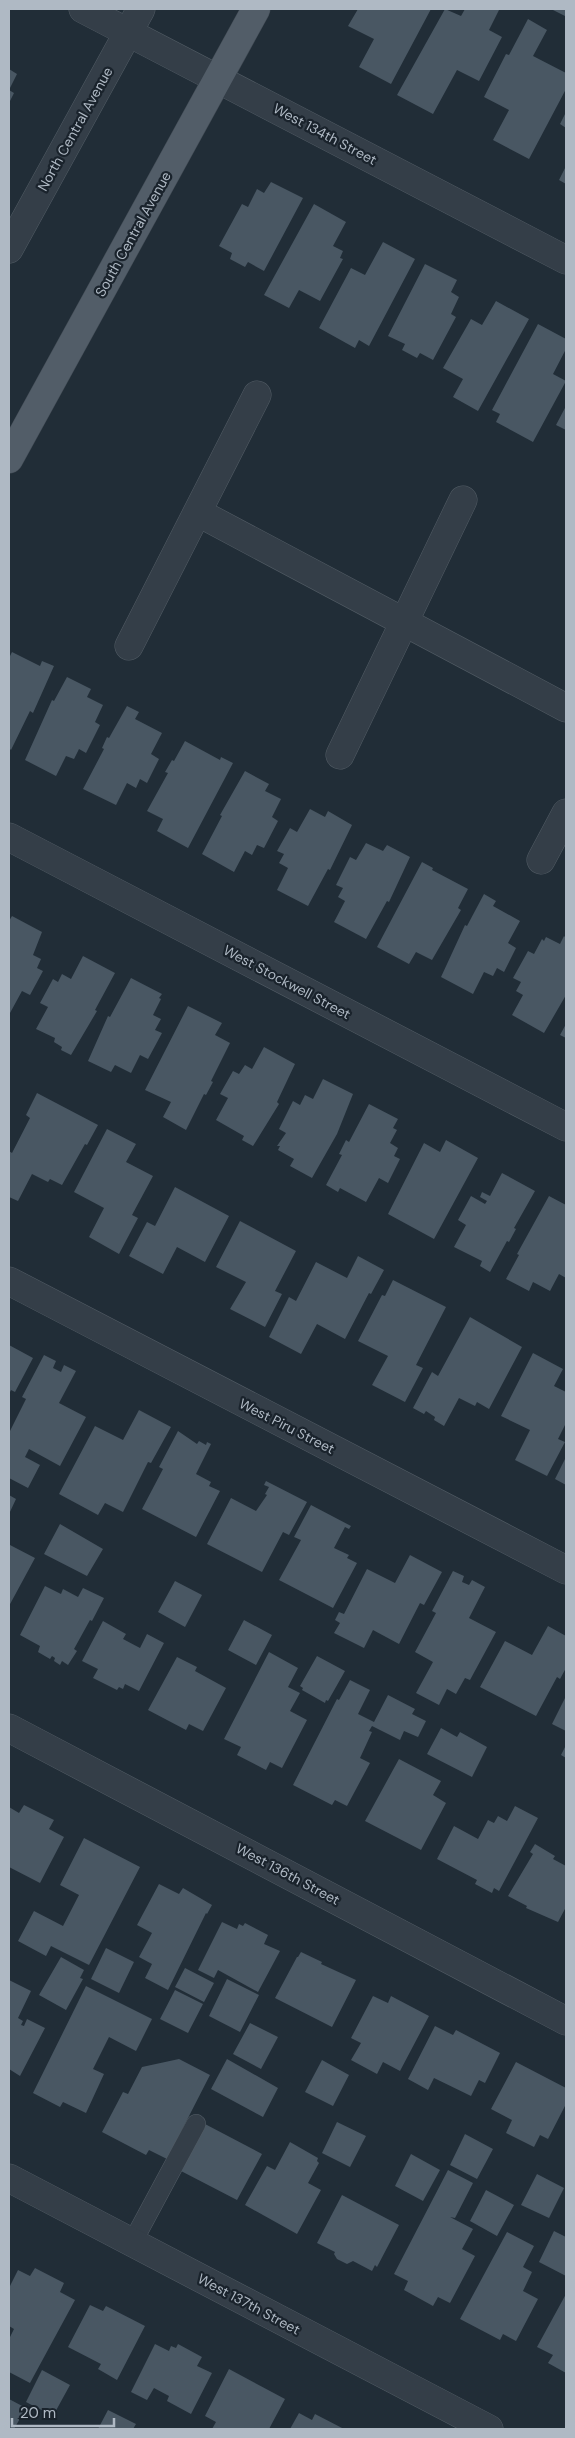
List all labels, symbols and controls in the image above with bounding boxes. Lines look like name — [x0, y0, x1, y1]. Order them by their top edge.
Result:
street label: North Central Avenue — [33, 64, 117, 194]
street label: West 134th Street — [270, 99, 380, 169]
street label: South Central Avenue — [91, 168, 175, 300]
street label: West Stockwell Street — [220, 941, 354, 1023]
street label: West Piru Street — [236, 1394, 338, 1458]
street label: West 136th Street — [233, 1839, 343, 1909]
street label: West 137th Street — [195, 2269, 303, 2339]
scale bar — [12, 2396, 115, 2428]
text: 20 m — [20, 2403, 56, 2423]

